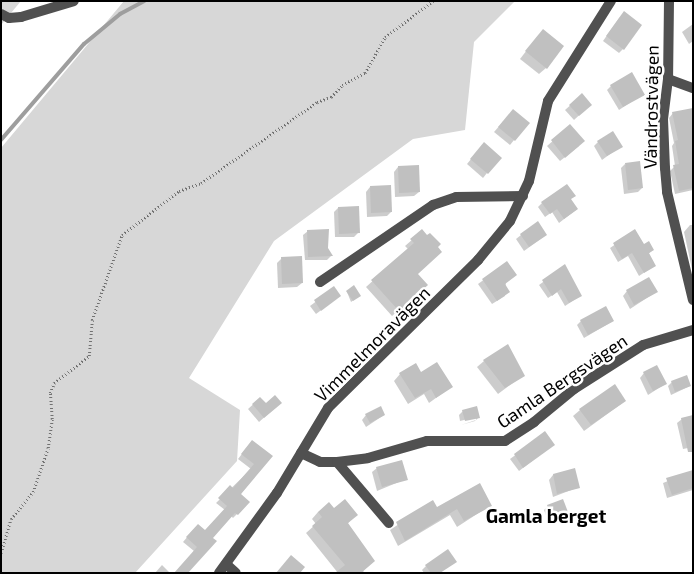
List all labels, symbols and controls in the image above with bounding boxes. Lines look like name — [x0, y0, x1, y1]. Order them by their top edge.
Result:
street label: Vändrostvägen — [639, 45, 663, 169]
street label: Vimmelmoravägen — [310, 282, 434, 406]
street label: Gamla Bergsvägen — [493, 329, 631, 433]
district label: Gamla berget — [486, 505, 606, 527]

